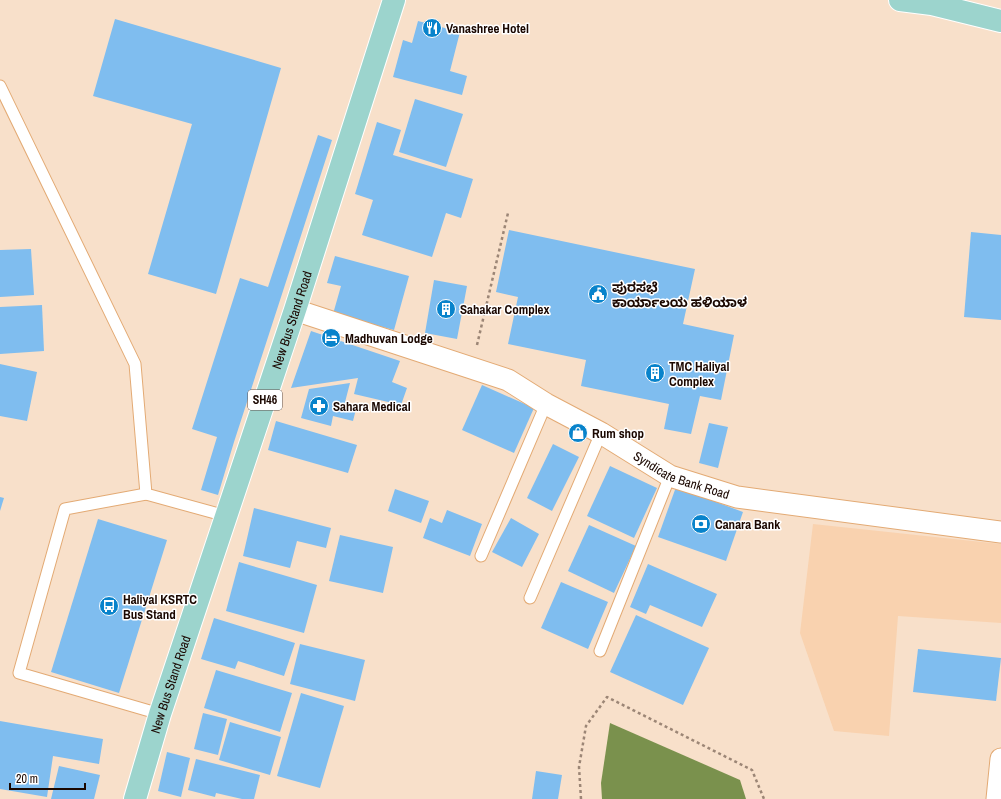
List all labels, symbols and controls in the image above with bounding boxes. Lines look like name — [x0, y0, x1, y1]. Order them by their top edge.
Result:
restaurant icon: Vanashree Hotel — [421, 17, 443, 39]
place label: Vanashree Hotel — [446, 20, 529, 37]
street label: New Bus Stand Road — [268, 269, 316, 371]
place label: ಪುರಸಭೆ ಕಾರ್ಯಾಲಯ ಹಳಿಯಾಳ — [612, 279, 747, 311]
public building icon: ಪುರಸಭೆ ಕಾರ್ಯಾಲಯ ಹಳಿಯಾಳ — [587, 283, 609, 305]
building icon: Sahakar Complex — [435, 298, 457, 320]
place label: Sahakar Complex — [460, 301, 550, 318]
hotel icon: Madhuvan Lodge — [320, 327, 342, 349]
place label: Madhuvan Lodge — [345, 330, 433, 347]
place label: TMC Haliyal Complex — [669, 358, 729, 390]
building icon: TMC Haliyal Complex — [644, 362, 666, 384]
road number: SH46 — [248, 390, 282, 410]
pharmacy icon: Sahara Medical — [308, 395, 330, 417]
place label: Sahara Medical — [333, 398, 411, 415]
shop icon: Rum shop — [567, 422, 589, 444]
place label: Rum shop — [592, 425, 644, 442]
street label: Syndicate Bank Road — [630, 447, 732, 503]
bank icon: Canara Bank — [690, 513, 712, 535]
place label: Canara Bank — [715, 516, 780, 533]
place label: Haliyal KSRTC Bus Stand — [123, 591, 197, 623]
bus stop icon: Haliyal KSRTC Bus Stand — [98, 595, 120, 617]
street label: New Bus Stand Road — [147, 633, 195, 735]
scale bar — [10, 765, 85, 791]
text: 20 m — [16, 771, 38, 787]

